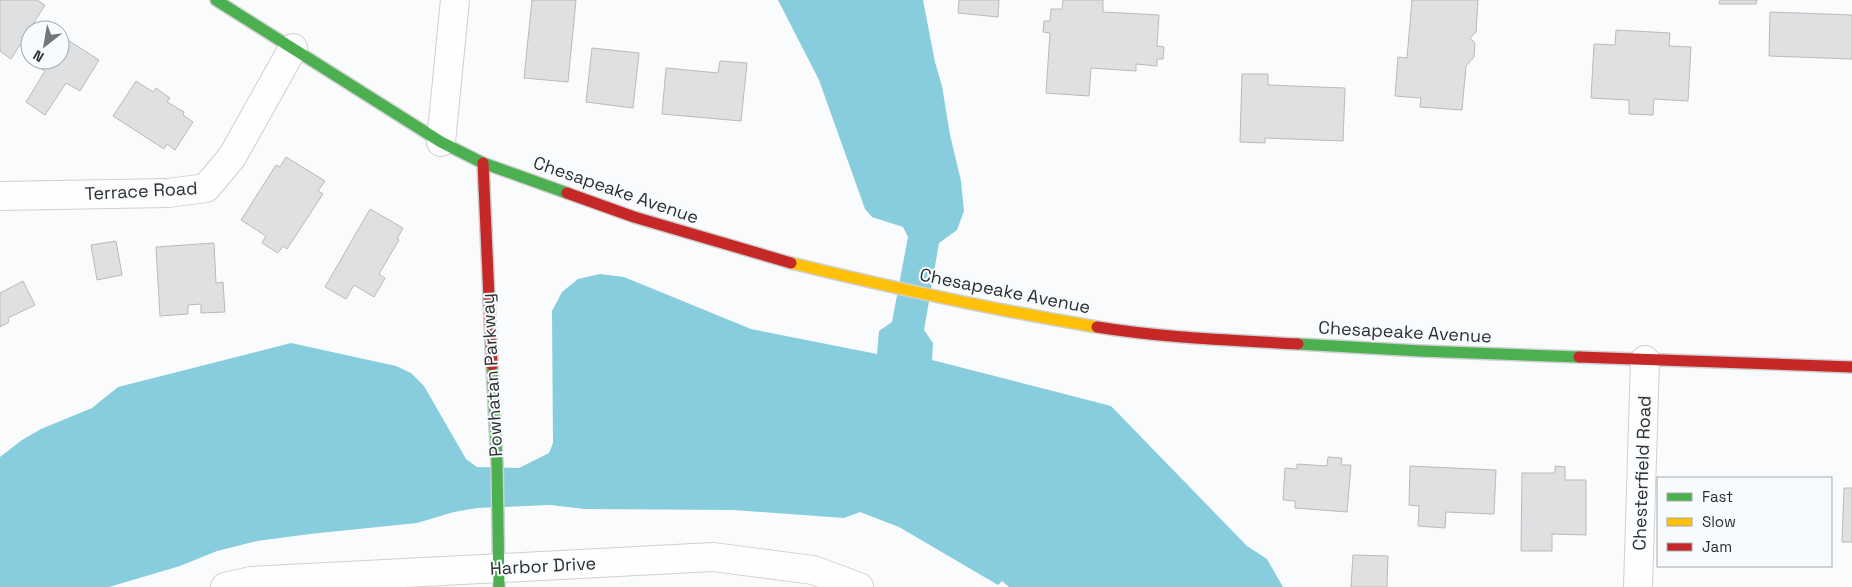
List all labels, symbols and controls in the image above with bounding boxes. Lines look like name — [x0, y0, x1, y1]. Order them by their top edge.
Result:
north arrow — [20, 20, 70, 70]
text: N — [30, 46, 47, 66]
street label: Chesapeake Avenue — [530, 150, 702, 229]
street label: Terrace Road — [84, 176, 198, 205]
street label: Chesapeake Avenue — [918, 263, 1092, 318]
street label: Powhatan Parkway — [476, 293, 507, 457]
street label: Chesapeake Avenue — [1318, 315, 1492, 348]
street label: Chesterfield Road — [1627, 395, 1656, 551]
legend — [1657, 477, 1832, 567]
text: Fast — [1702, 487, 1733, 506]
text: Slow — [1702, 512, 1736, 531]
text: Jam — [1702, 537, 1732, 556]
street label: Harbor Drive — [489, 551, 597, 580]

